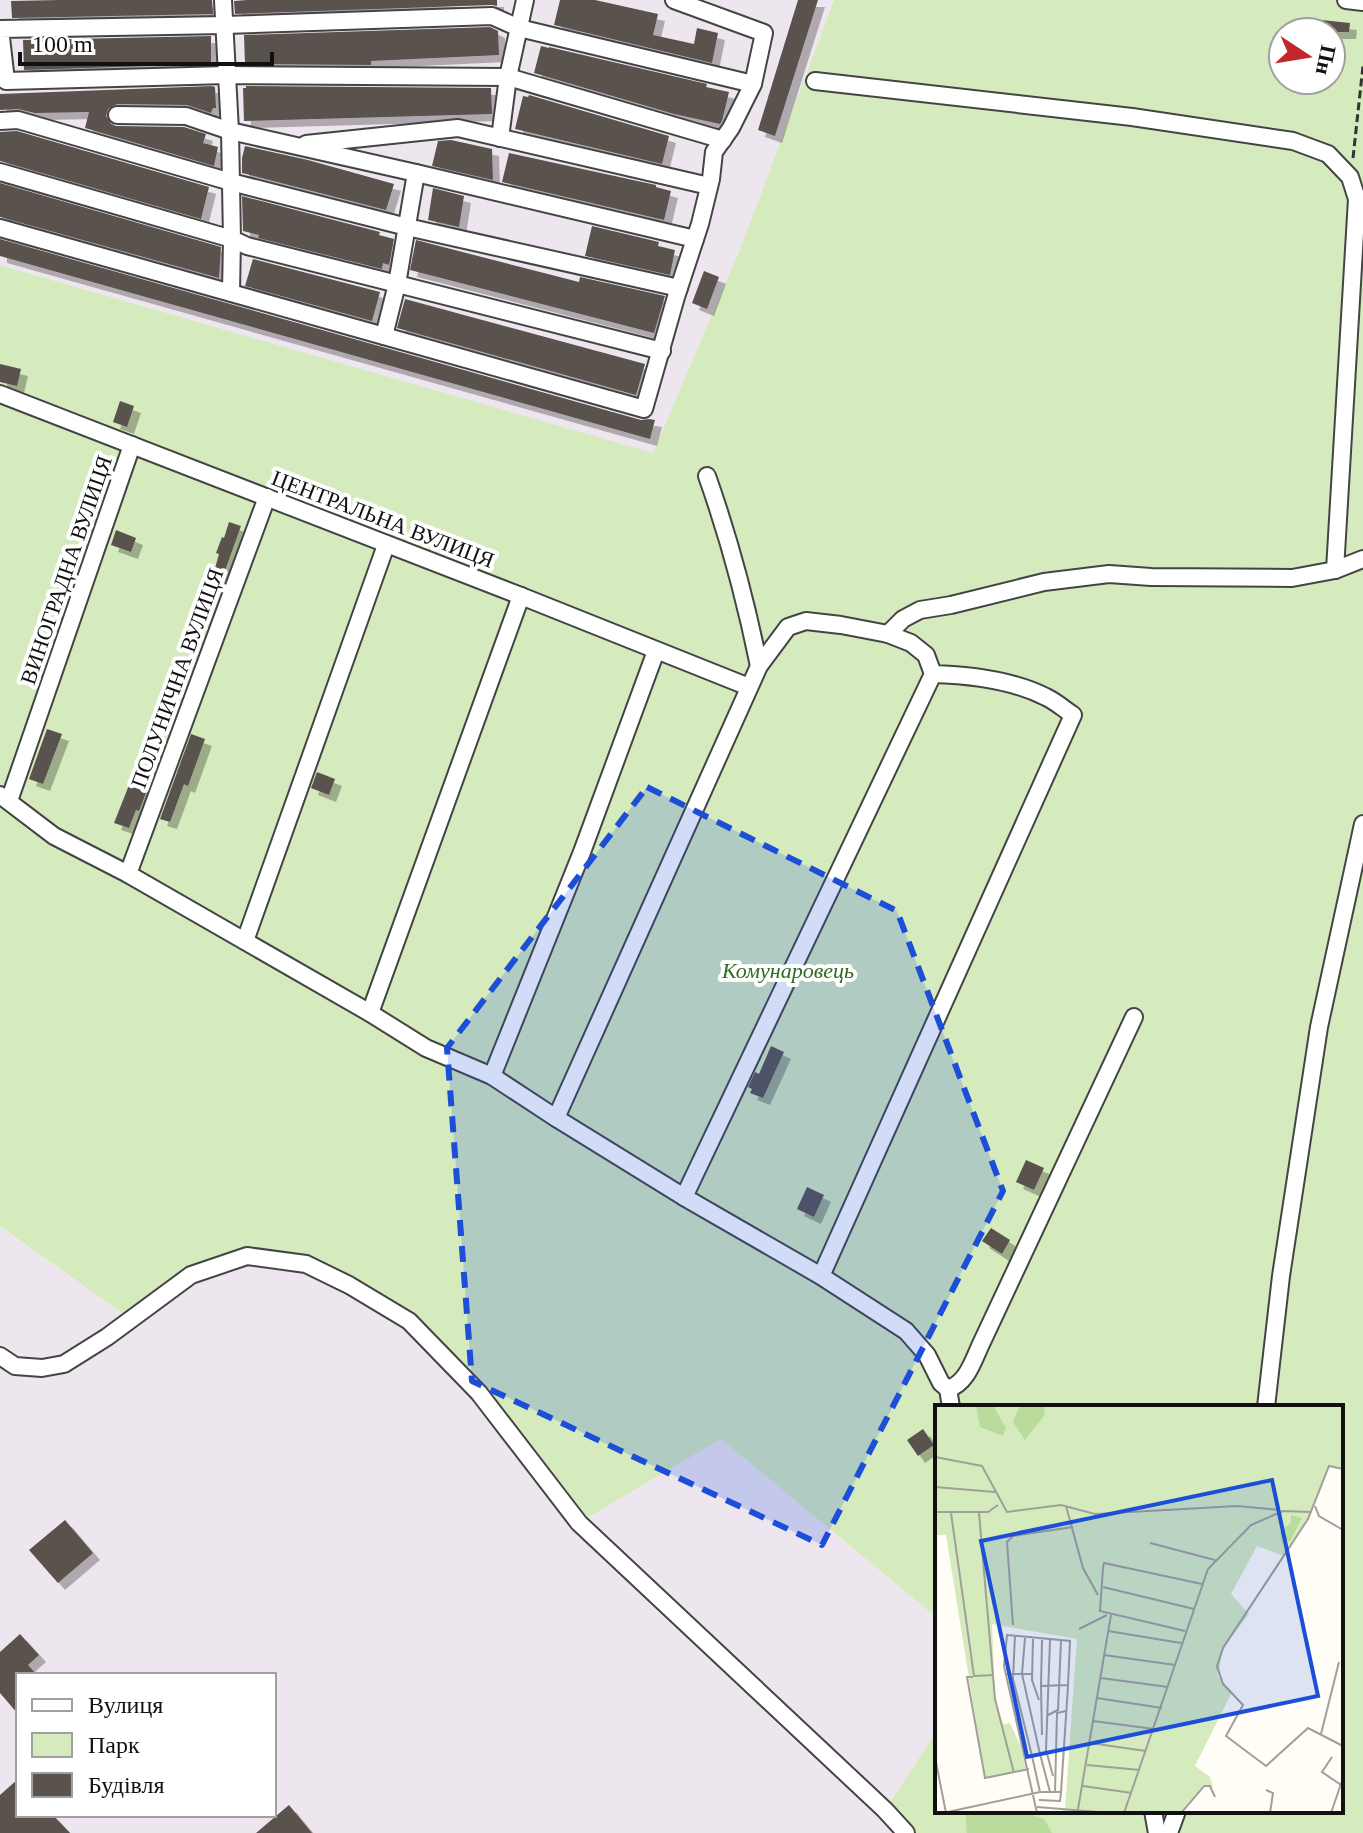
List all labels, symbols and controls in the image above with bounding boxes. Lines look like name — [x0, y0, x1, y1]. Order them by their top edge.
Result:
scale bar — [20, 16, 272, 66]
north arrow — [1267, 16, 1347, 96]
text: 100 m — [32, 31, 93, 57]
text: Пн — [1311, 43, 1341, 78]
street label: ВИНОГРАДНА ВУЛИЦЯ — [15, 452, 117, 688]
street label: ЦЕНТРАЛЬНА ВУЛИЦЯ — [268, 465, 498, 573]
street label: ПОЛУНИЧНА ВУЛИЦЯ — [126, 564, 229, 791]
park label: Комунаровець — [721, 958, 854, 983]
inset map — [935, 1405, 1343, 1813]
legend — [16, 1673, 276, 1817]
text: Вулиця — [88, 1692, 163, 1718]
text: Парк — [88, 1732, 140, 1758]
text: Будівля — [88, 1772, 165, 1798]

